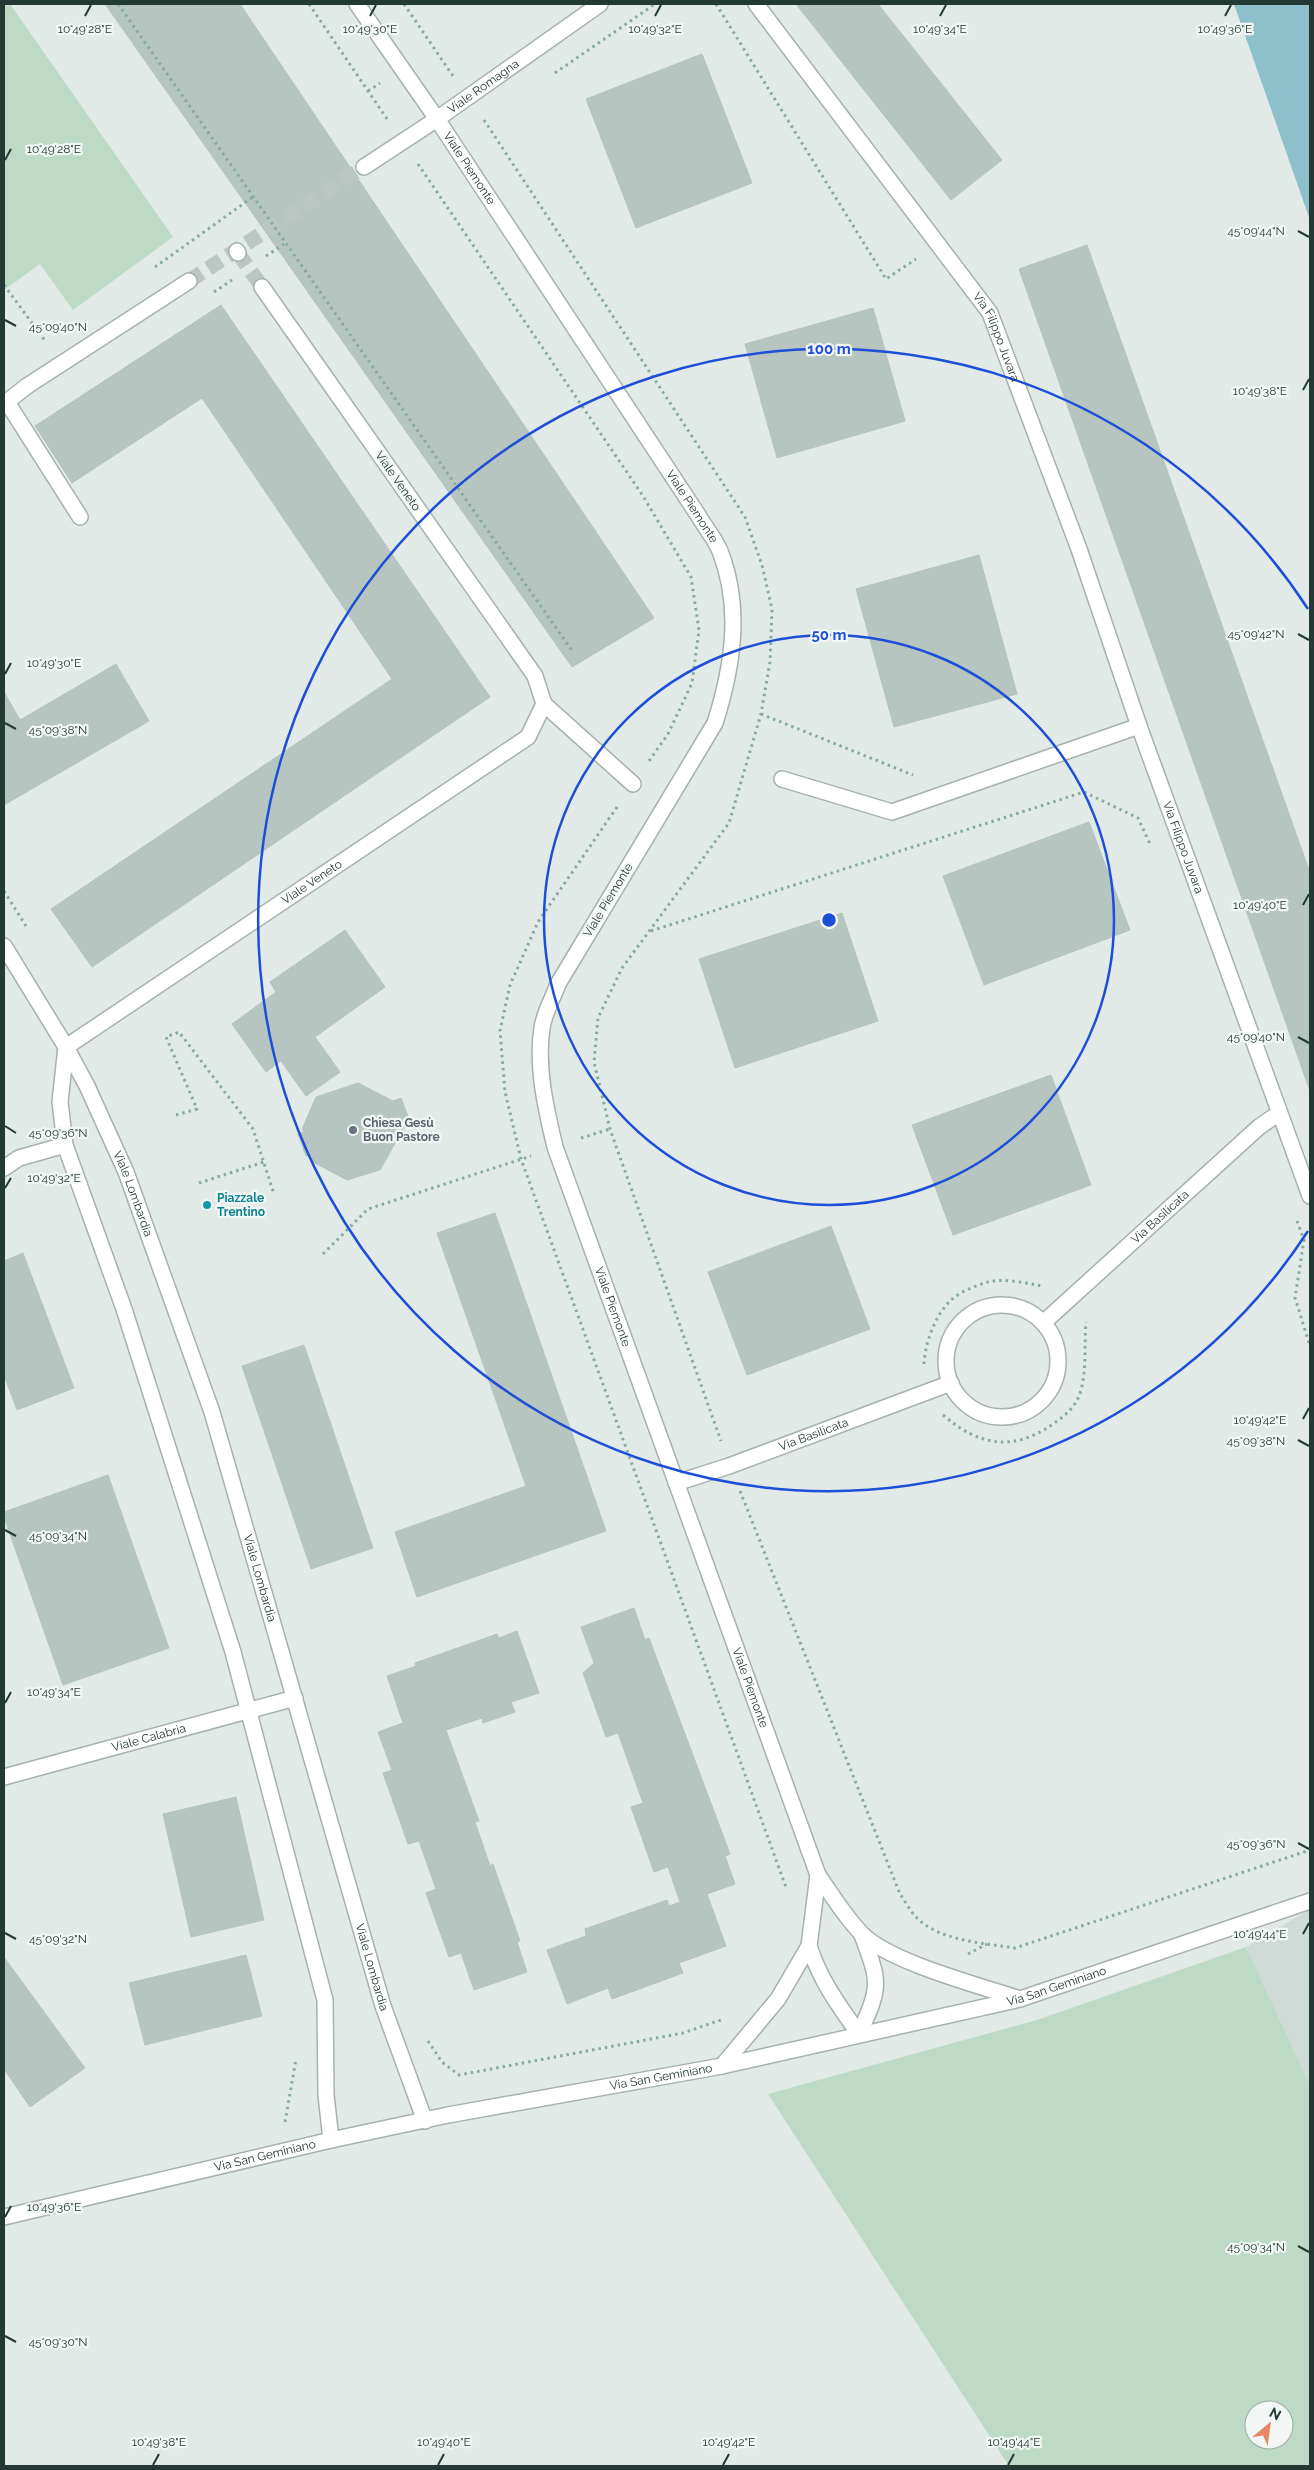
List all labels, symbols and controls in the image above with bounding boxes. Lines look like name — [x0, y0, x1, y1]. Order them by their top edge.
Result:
text: 10°49'28"E — [58, 22, 112, 36]
text: 10°49'30"E — [343, 22, 397, 36]
text: 10°49'32"E — [628, 22, 682, 36]
text: 10°49'34"E — [913, 22, 967, 36]
text: 10°49'36"E — [1198, 22, 1252, 36]
street label: Viale Romagna — [445, 56, 522, 116]
street label: Viale Piemonte — [440, 129, 498, 207]
text: 10°49'28"E — [27, 142, 81, 156]
text: 45°09'44"N — [1227, 224, 1285, 238]
street label: Via Filippo Juvara — [970, 290, 1022, 384]
text: 45°09'40"N — [29, 320, 87, 334]
text: 100 m — [807, 340, 851, 358]
text: 10°49'38"E — [1233, 384, 1287, 398]
street label: Viale Veneto — [372, 448, 424, 514]
street label: Viale Piemonte — [663, 467, 721, 545]
text: 50 m — [811, 626, 847, 644]
text: 45°09'42"N — [1227, 627, 1285, 641]
text: 10°49'30"E — [27, 656, 81, 670]
text: 45°09'38"N — [29, 723, 87, 737]
street label: Via Filippo Juvara — [1160, 799, 1206, 895]
street label: Viale Veneto — [279, 857, 345, 907]
street label: Viale Piemonte — [580, 860, 636, 940]
text: 10°49'40"E — [1233, 898, 1287, 912]
centre of rings — [820, 911, 838, 929]
text: 45°09'40"N — [1227, 1030, 1285, 1044]
place label: Chiesa Gesù Buon Pastore — [363, 1116, 440, 1144]
marker: Chiesa Gesù Buon Pastore — [347, 1124, 359, 1136]
text: 45°09'36"N — [29, 1126, 87, 1140]
street label: Viale Lombardia — [110, 1149, 156, 1238]
text: 10°49'32"E — [27, 1171, 81, 1185]
street label: Via Basilicata — [1128, 1187, 1192, 1247]
place label: Piazzale Trentino — [217, 1191, 265, 1219]
marker: Piazzale Trentino — [201, 1199, 213, 1211]
street label: Viale Piemonte — [592, 1265, 634, 1349]
text: 10°49'42"E — [1234, 1413, 1286, 1427]
street label: Via Basilicata — [777, 1415, 850, 1454]
text: 45°09'38"N — [1227, 1434, 1285, 1448]
text: 45°09'34"N — [29, 1529, 87, 1543]
street label: Viale Lombardia — [241, 1533, 279, 1623]
street label: Viale Piemonte — [729, 1646, 771, 1730]
text: 10°49'34"E — [27, 1685, 81, 1699]
street label: Viale Calabria — [110, 1721, 187, 1754]
text: 45°09'36"N — [1227, 1837, 1285, 1851]
street label: Viale Lombardia — [353, 1922, 391, 2013]
text: 10°49'44"E — [1233, 1927, 1287, 1941]
text: 45°09'32"N — [29, 1932, 87, 1946]
street label: Via San Geminiano — [1005, 1963, 1108, 2009]
street label: Via San Geminiano — [609, 2061, 713, 2093]
street label: Via San Geminiano — [213, 2137, 317, 2174]
text: 10°49'36"E — [27, 2200, 81, 2214]
text: 45°09'34"N — [1227, 2240, 1285, 2254]
text: 45°09'30"N — [29, 2335, 87, 2349]
north arrow — [1244, 2400, 1294, 2450]
text: N — [1267, 2404, 1284, 2423]
text: 10°49'38"E — [132, 2435, 186, 2449]
text: 10°49'40"E — [417, 2435, 471, 2449]
text: 10°49'42"E — [703, 2435, 755, 2449]
text: 10°49'44"E — [987, 2435, 1041, 2449]

